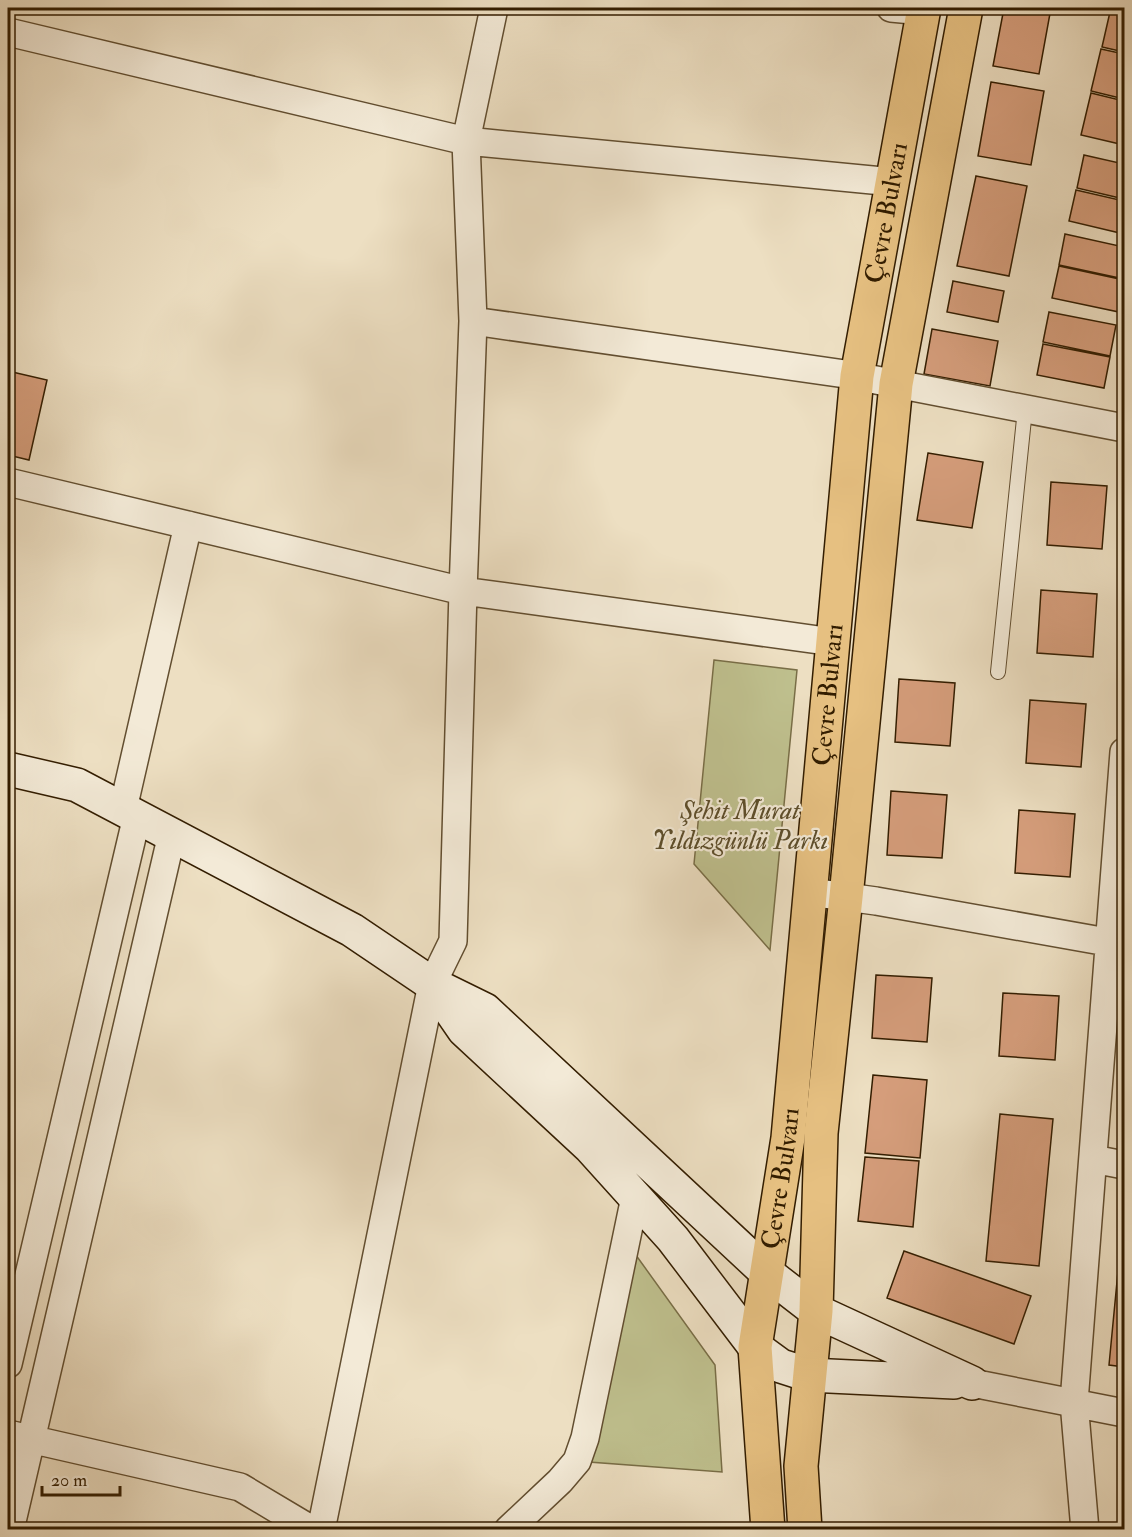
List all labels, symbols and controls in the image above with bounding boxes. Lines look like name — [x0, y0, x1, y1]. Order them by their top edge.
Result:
street label: Çevre Bulvarı — [858, 140, 915, 286]
street label: Çevre Bulvarı — [806, 622, 850, 767]
park label: Şehit Murat Yıldızgünlü Parkı — [652, 795, 828, 857]
street label: Çevre Bulvarı — [755, 1106, 807, 1251]
scale bar — [42, 1459, 120, 1497]
text: 20 m — [51, 1469, 87, 1492]

